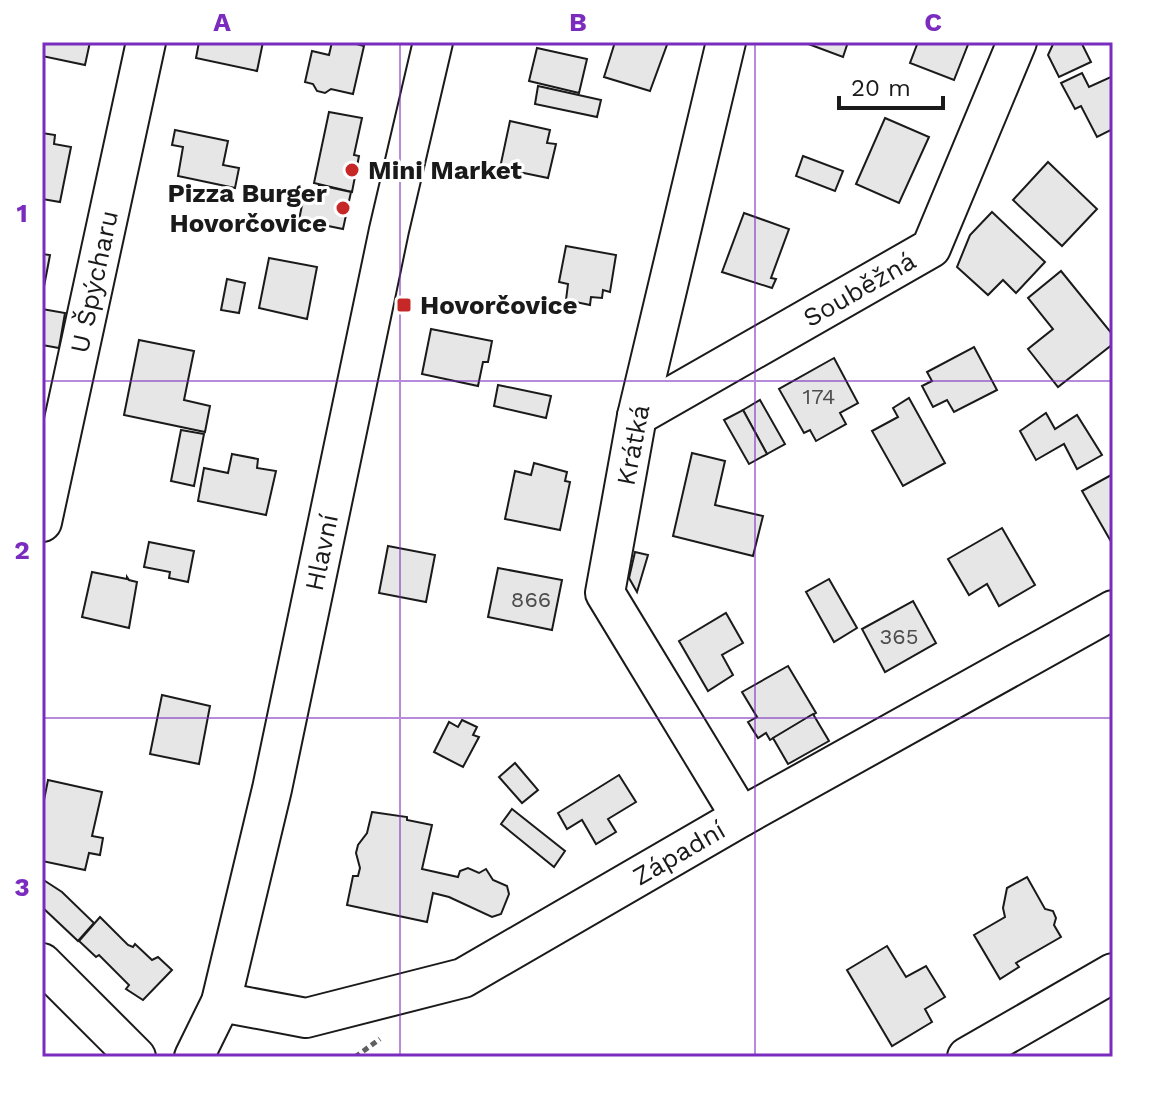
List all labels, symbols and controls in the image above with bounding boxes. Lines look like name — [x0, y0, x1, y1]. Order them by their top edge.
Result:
text: A — [213, 7, 231, 37]
text: B — [569, 7, 587, 37]
text: C — [924, 7, 942, 37]
scale bar — [839, 60, 943, 110]
text: 20 m — [851, 74, 911, 102]
place label: Mini Market — [368, 155, 523, 185]
marker: Mini Market — [343, 161, 361, 179]
place label: Pizza Burger Hovorčovice — [167, 178, 328, 238]
text: 1 — [16, 198, 28, 228]
marker: Pizza Burger Hovorčovice — [334, 199, 352, 217]
street label: U Špýcharu — [64, 207, 124, 356]
street label: Souběžná — [798, 245, 921, 333]
place label: Hovorčovice — [420, 290, 578, 320]
marker: Hovorčovice — [395, 296, 413, 314]
house number: 174 — [803, 384, 835, 409]
street label: Krátká — [610, 402, 656, 488]
street label: Hlavní — [299, 511, 344, 594]
text: 2 — [14, 535, 30, 565]
house number: 866 — [511, 587, 551, 612]
house number: 365 — [879, 624, 919, 649]
street label: Západní — [627, 815, 730, 891]
text: 3 — [14, 872, 30, 902]

